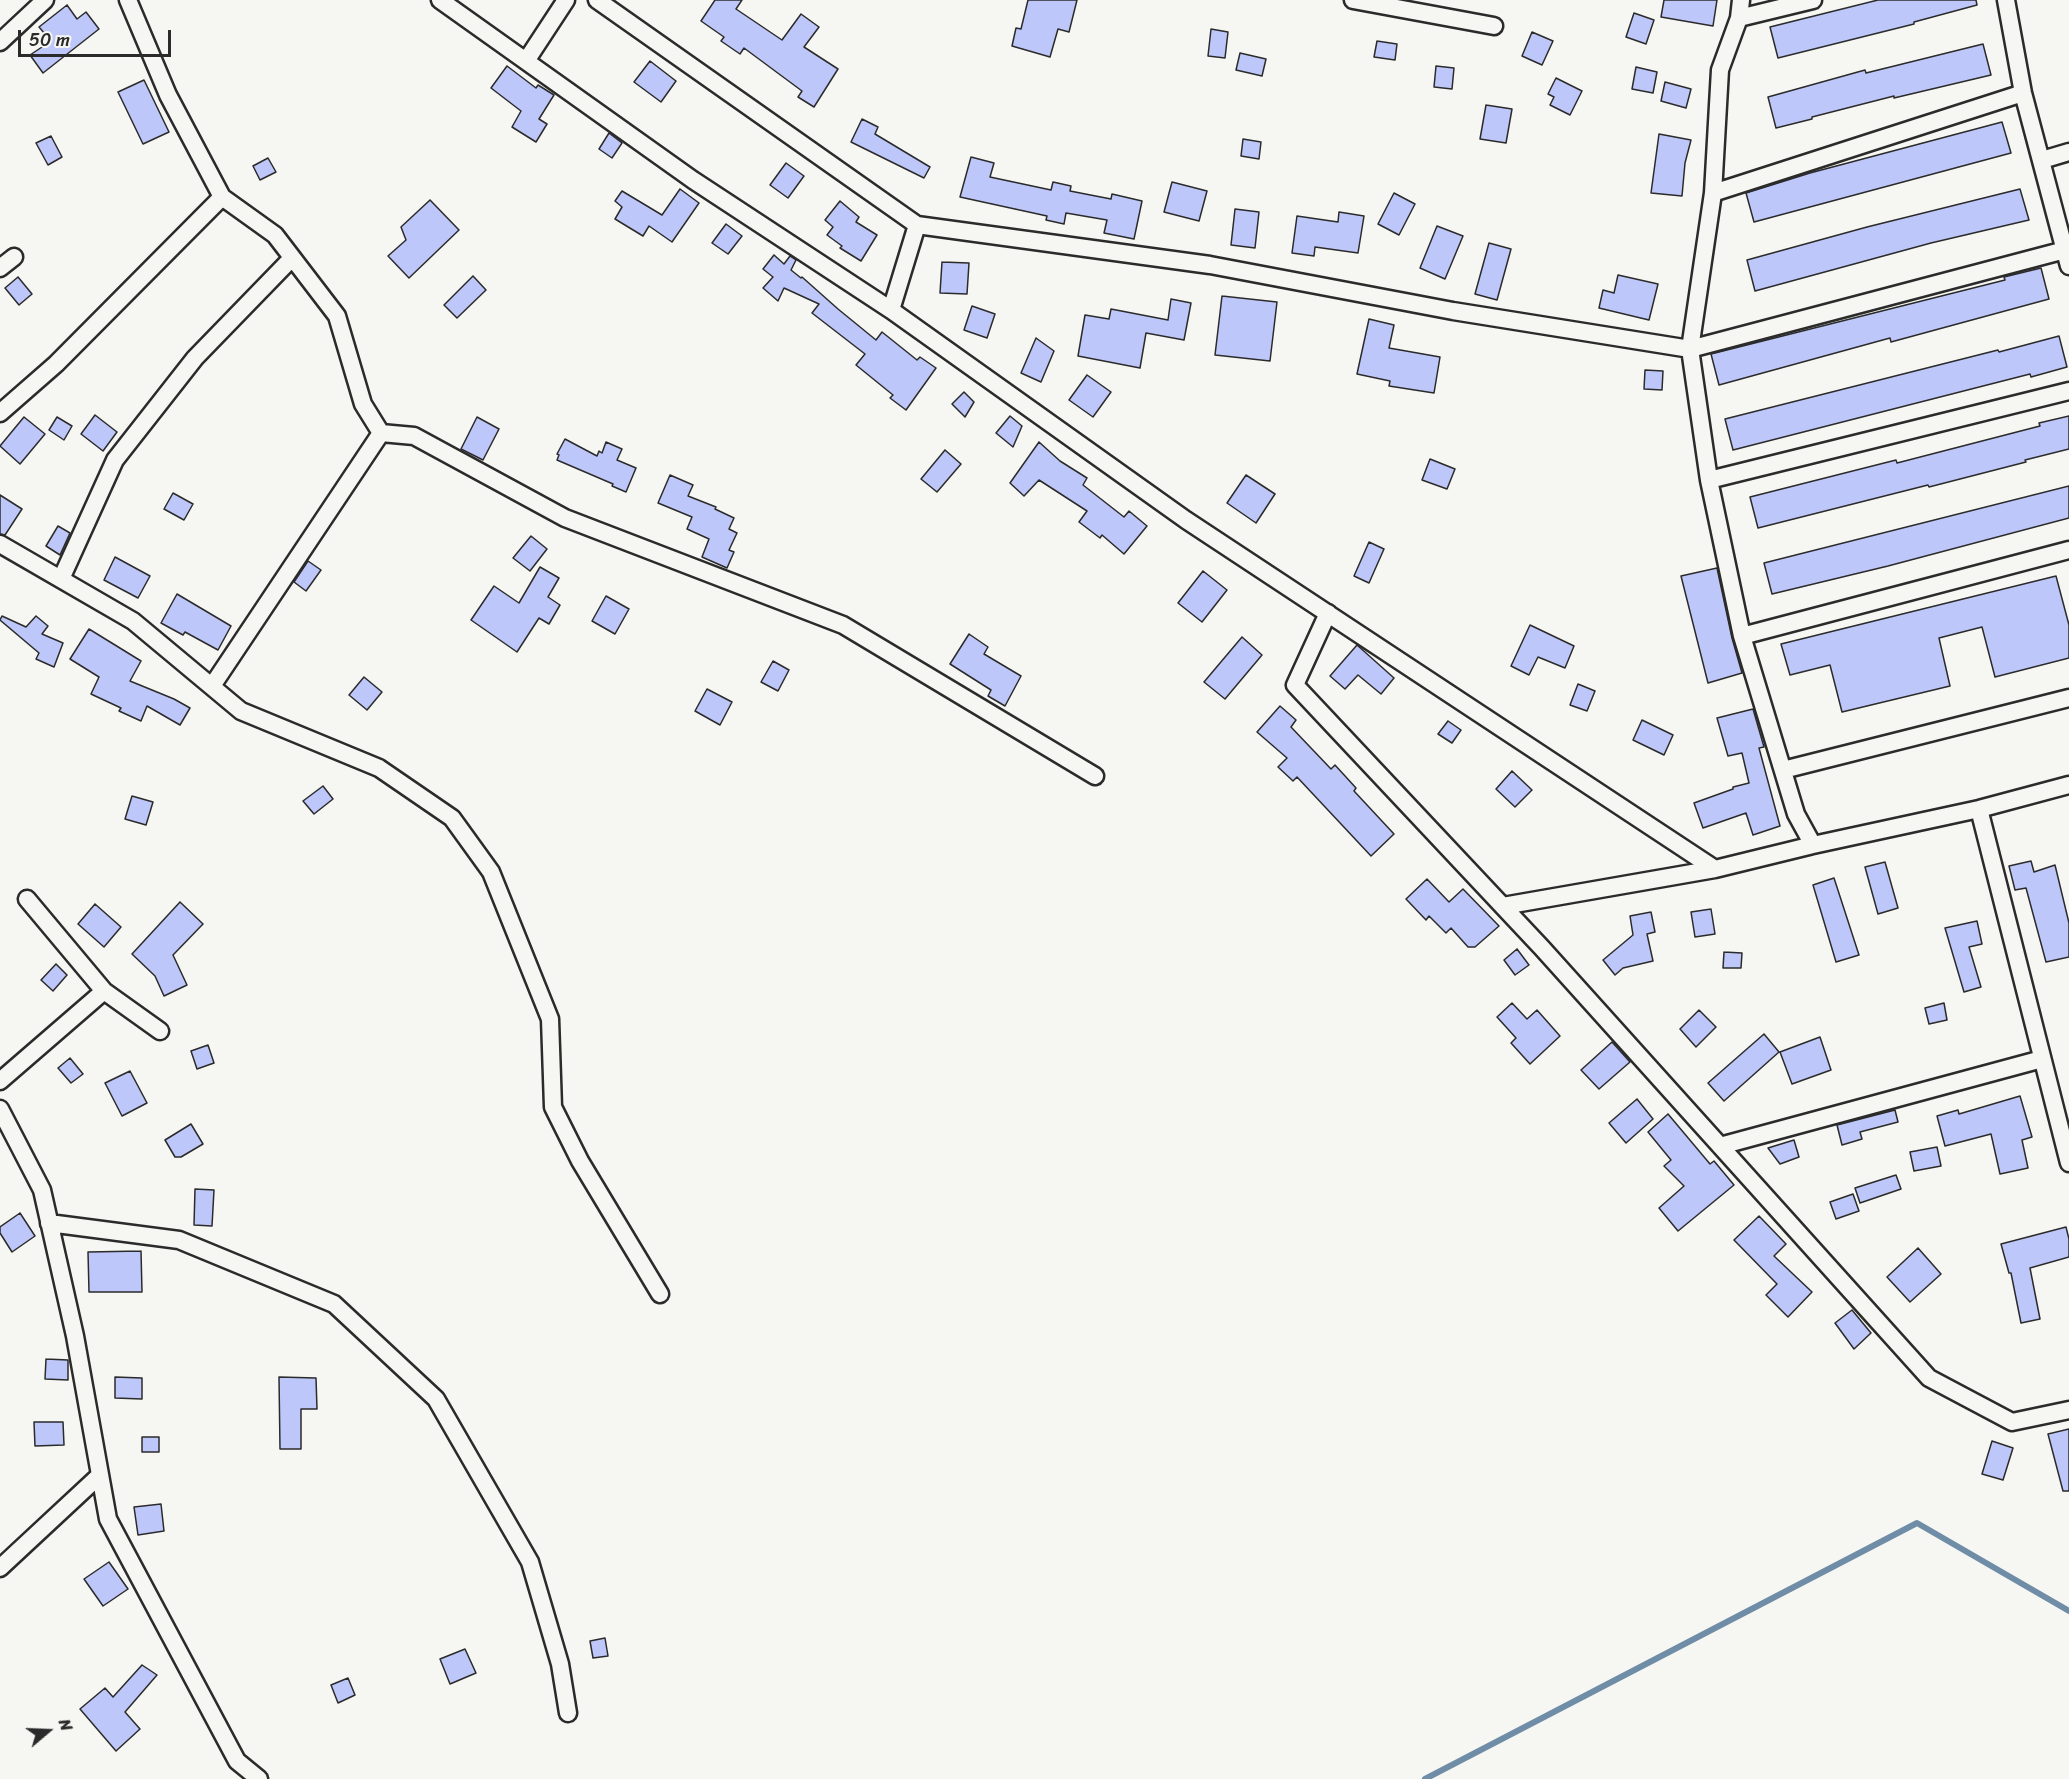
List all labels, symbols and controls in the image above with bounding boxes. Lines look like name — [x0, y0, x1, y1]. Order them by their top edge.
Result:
scale bar — [21, 18, 174, 56]
text: 50 m — [29, 24, 70, 56]
north arrow — [18, 1701, 78, 1761]
text: N — [50, 1715, 81, 1735]

